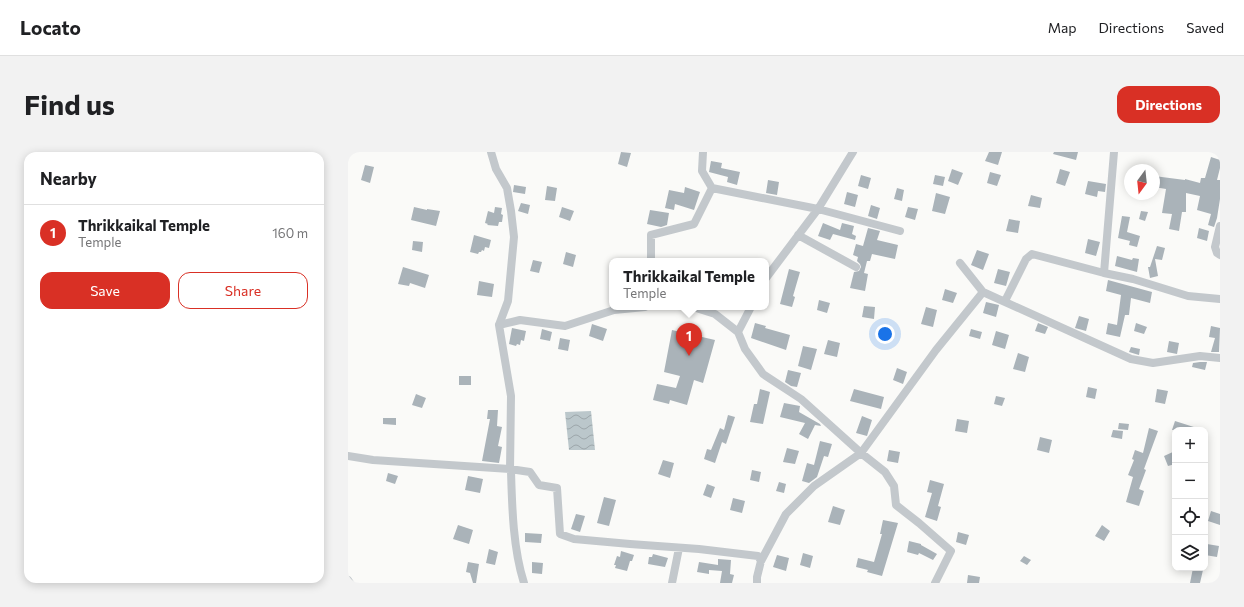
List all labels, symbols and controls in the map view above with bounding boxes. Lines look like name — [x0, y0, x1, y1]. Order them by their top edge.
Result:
text: Locato — [20, 16, 81, 39]
text: Map — [1048, 19, 1077, 36]
text: Directions — [1099, 19, 1164, 36]
text: Saved — [1186, 19, 1224, 36]
button: Directions — [1117, 86, 1220, 123]
text: Find us — [24, 87, 115, 121]
north arrow — [1124, 164, 1160, 200]
text: Nearby — [40, 168, 97, 189]
text: Thrikkaikal Temple — [78, 216, 210, 234]
text: 1 — [50, 225, 56, 241]
text: 160 m — [272, 225, 308, 241]
text: Temple — [78, 234, 121, 250]
popup — [609, 258, 769, 310]
text: Thrikkaikal Temple — [623, 267, 755, 285]
button: Save — [40, 272, 170, 309]
button: Share — [178, 272, 308, 309]
text: Temple — [623, 285, 666, 301]
pin: 1 — [676, 323, 702, 356]
your location — [875, 324, 895, 344]
map controls — [1172, 427, 1208, 571]
button: + — [1172, 427, 1208, 463]
button: − — [1172, 463, 1208, 499]
button: locate — [1172, 499, 1208, 535]
button: layers — [1172, 535, 1208, 571]

